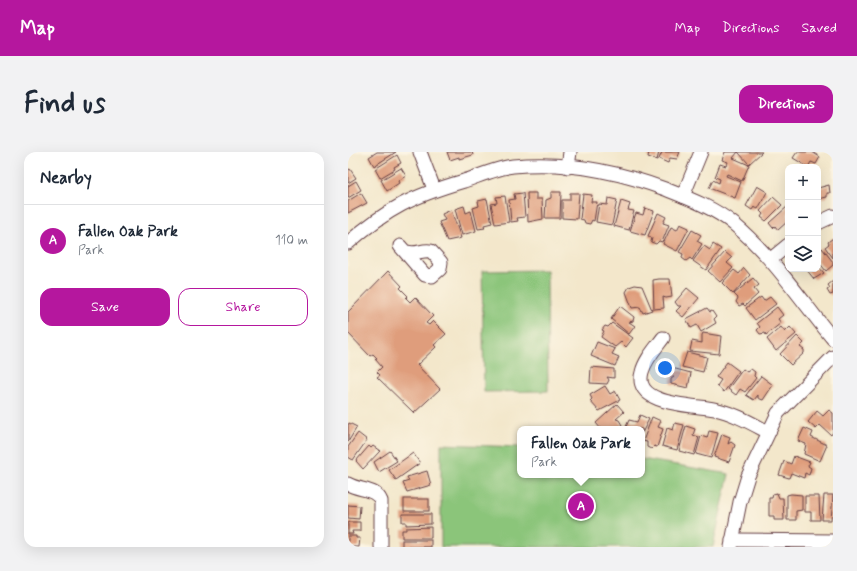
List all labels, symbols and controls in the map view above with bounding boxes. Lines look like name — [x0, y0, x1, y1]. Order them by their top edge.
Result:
text: Map — [20, 16, 55, 41]
text: Map — [674, 19, 700, 37]
text: Directions — [722, 19, 780, 37]
text: Saved — [802, 19, 837, 37]
button: Directions — [739, 85, 833, 123]
text: Find us — [24, 86, 105, 123]
map controls — [785, 164, 821, 272]
button: + — [785, 164, 821, 200]
text: Nearby — [40, 167, 92, 189]
button: − — [785, 200, 821, 236]
text: Fallen Oak Park — [78, 222, 178, 242]
text: A — [49, 232, 57, 249]
text: 110 m — [275, 232, 308, 249]
button: layers — [785, 236, 821, 272]
text: Park — [78, 242, 104, 259]
button: Save — [40, 288, 170, 326]
button: Share — [178, 288, 308, 326]
your location — [655, 358, 675, 378]
popup — [517, 426, 645, 478]
text: Fallen Oak Park — [531, 434, 631, 454]
text: Park — [531, 454, 557, 471]
pin: A — [568, 491, 594, 521]

